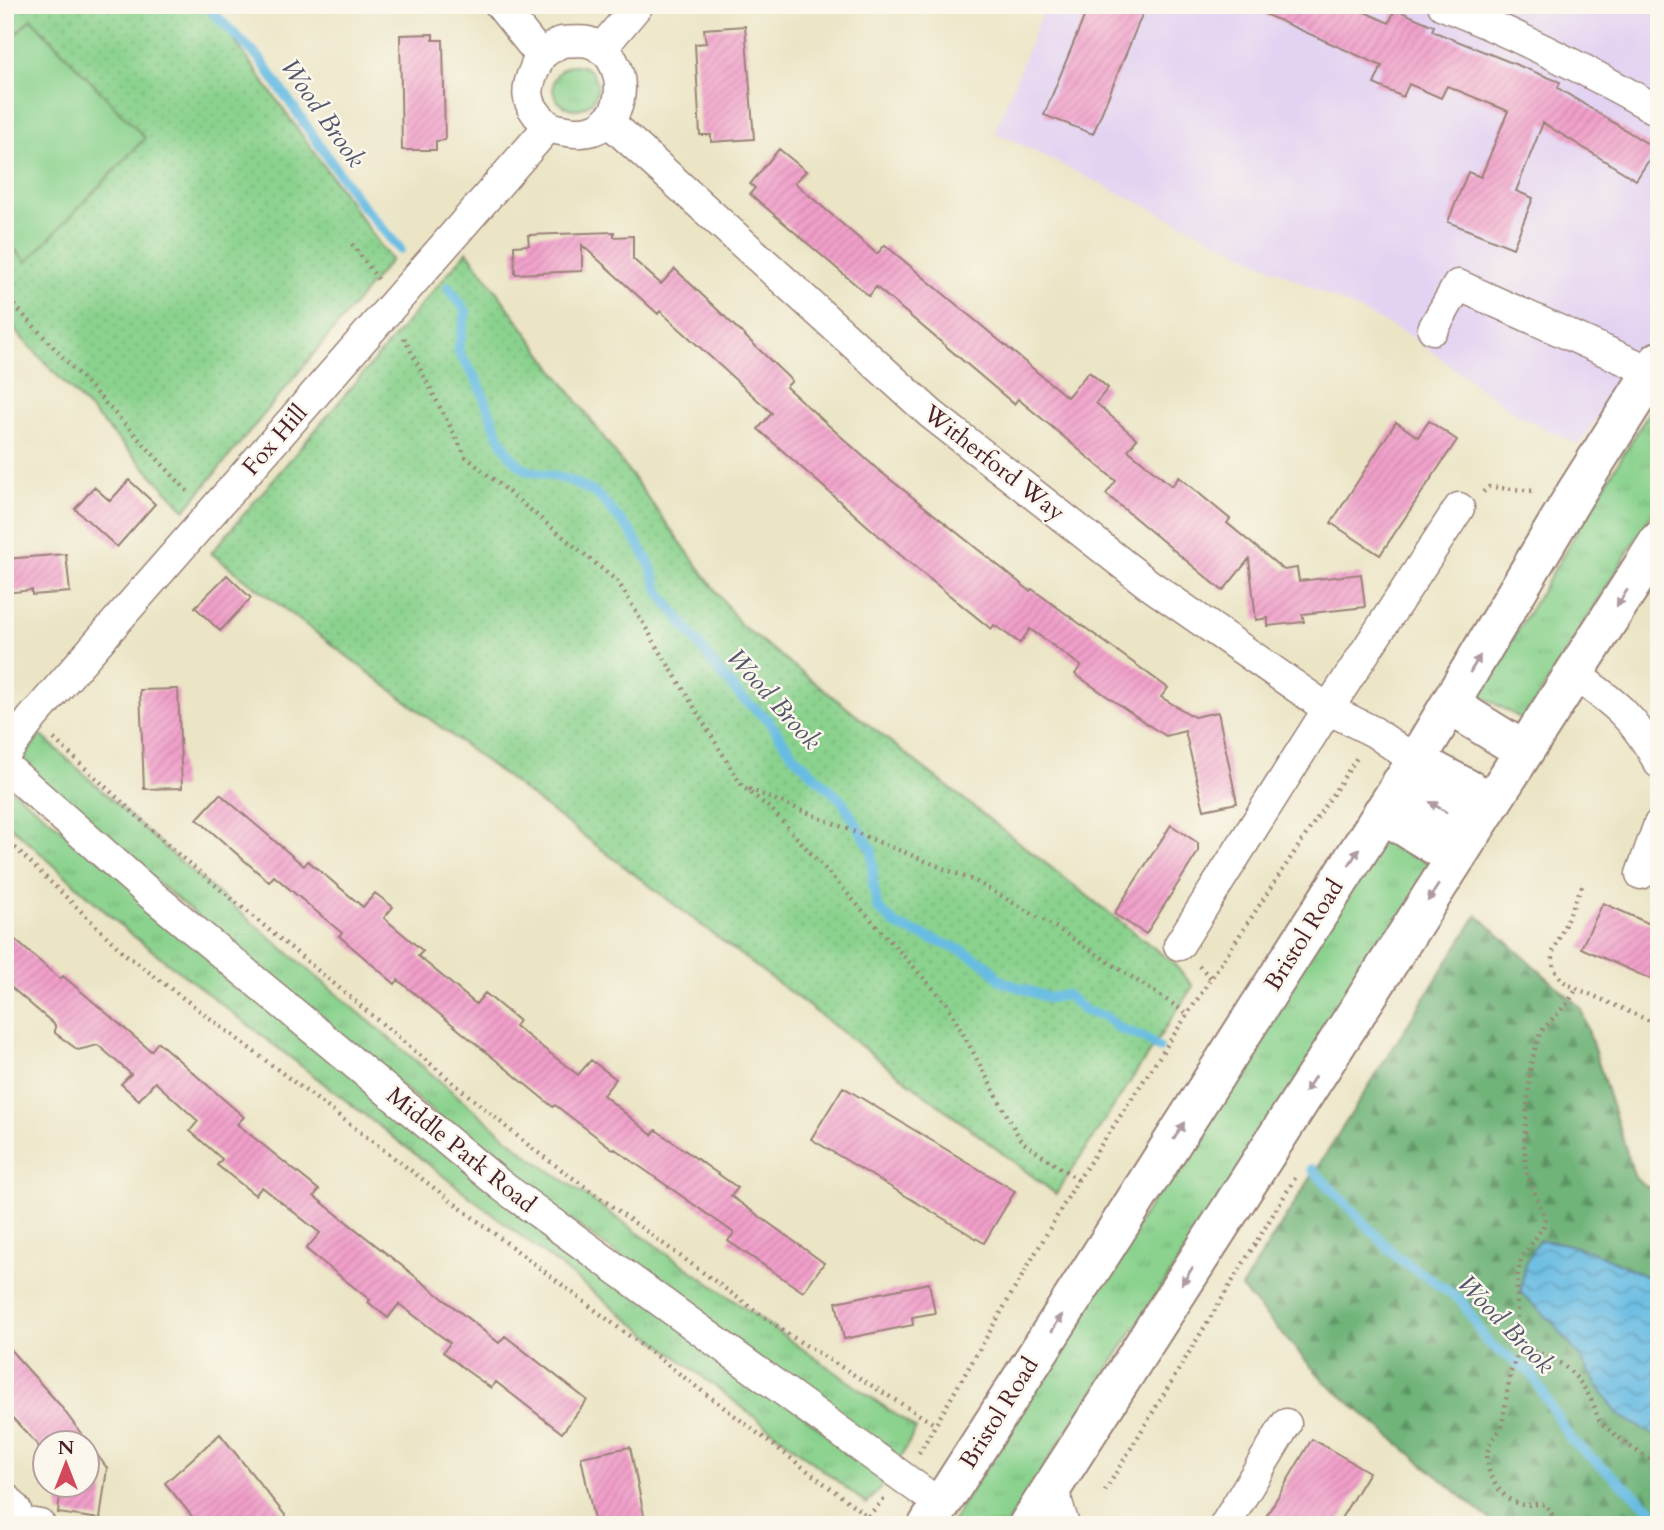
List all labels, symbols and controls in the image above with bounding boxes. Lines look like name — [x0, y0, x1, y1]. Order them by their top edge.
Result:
water label: Wood Brook — [273, 51, 373, 175]
street label: Fox Hill — [235, 397, 315, 483]
street label: Witherford Way — [915, 397, 1072, 529]
one-way arrow — [1615, 589, 1629, 607]
water label: Wood Brook — [719, 641, 829, 758]
one-way arrow — [1468, 654, 1481, 673]
one-way arrow — [1428, 800, 1447, 813]
one-way arrow — [1347, 847, 1360, 866]
street label: Bristol Road — [1257, 873, 1351, 997]
one-way arrow — [1427, 883, 1440, 903]
one-way arrow — [1304, 1074, 1317, 1094]
street label: Middle Park Road — [379, 1079, 543, 1221]
one-way arrow — [1172, 1122, 1185, 1141]
one-way arrow — [1181, 1266, 1194, 1285]
water label: Wood Brook — [1450, 1267, 1562, 1381]
one-way arrow — [1050, 1313, 1063, 1333]
street label: Bristol Road — [952, 1351, 1046, 1475]
north arrow — [32, 1428, 102, 1498]
text: N — [58, 1435, 75, 1461]

